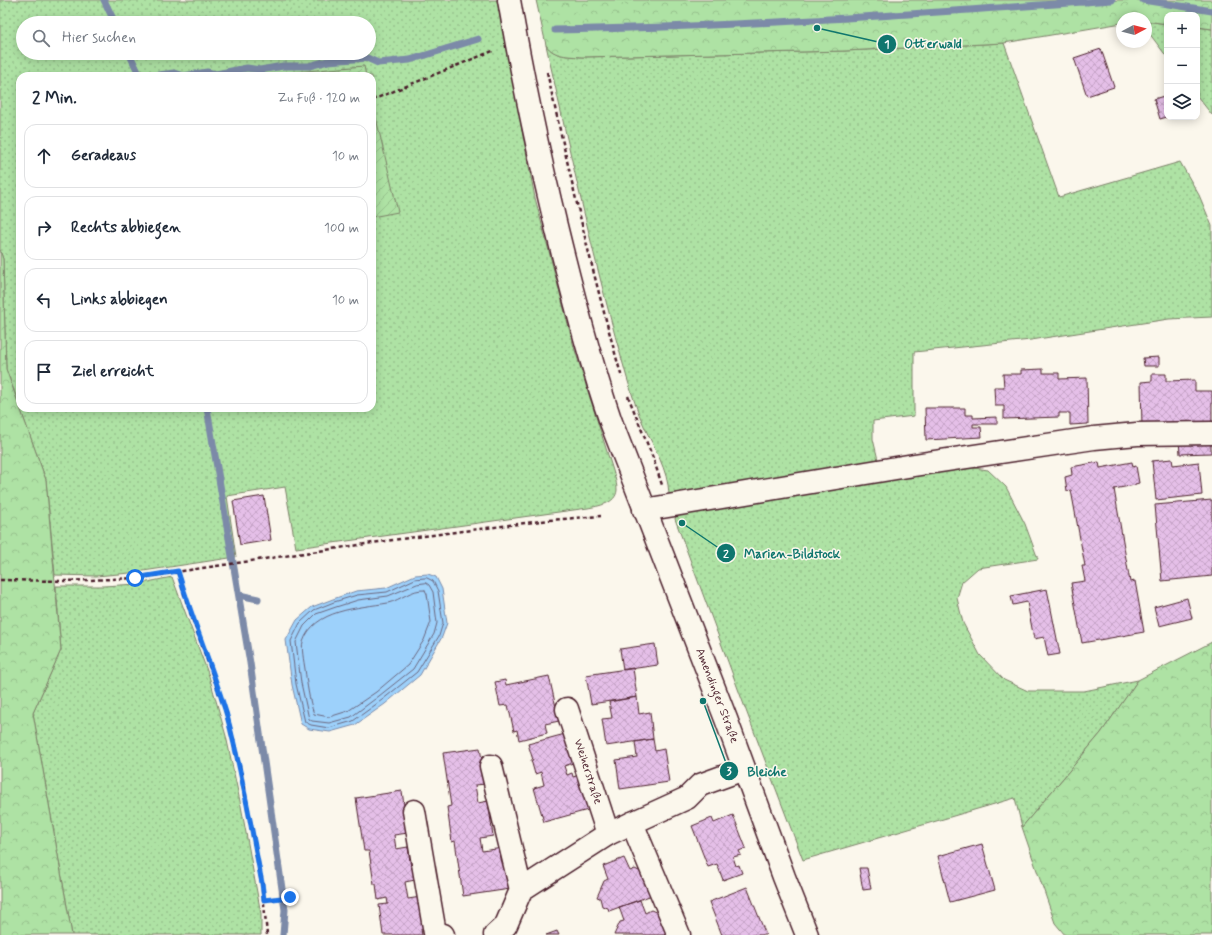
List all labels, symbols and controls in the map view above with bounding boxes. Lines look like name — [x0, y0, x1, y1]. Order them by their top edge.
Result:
north arrow — [1116, 12, 1152, 48]
map controls — [1164, 12, 1200, 120]
button: + — [1164, 12, 1200, 48]
search box — [16, 16, 376, 60]
icon: search — [30, 27, 52, 49]
text: Hier suchen — [62, 28, 136, 48]
callout: Otterwald — [877, 31, 970, 56]
text: Otterwald — [904, 36, 962, 53]
text: 1 — [884, 37, 890, 53]
button: − — [1164, 48, 1200, 84]
button: layers — [1164, 84, 1200, 120]
text: 2 Min. — [32, 87, 77, 109]
text: Zu Fuß · 120 m — [277, 90, 360, 107]
icon: ahead — [33, 145, 55, 167]
text: Geradeaus — [71, 146, 136, 166]
text: 10 m — [332, 148, 359, 165]
icon: right — [33, 217, 55, 239]
text: Rechts abbiegen — [71, 218, 181, 238]
text: 100 m — [324, 220, 359, 237]
icon: left — [33, 289, 55, 311]
text: Links abbiegen — [71, 290, 168, 310]
text: 10 m — [332, 292, 359, 309]
icon: arrive — [33, 361, 55, 383]
text: Ziel erreicht — [71, 362, 154, 382]
callout: Marien-Bildstock — [716, 541, 848, 566]
text: Marien-Bildstock — [744, 546, 841, 563]
text: 2 — [723, 547, 729, 563]
route start — [126, 569, 144, 587]
street label: Amendinger Straße — [691, 646, 742, 746]
street label: Weiherstraße — [569, 737, 606, 807]
callout: Bleiche — [719, 758, 795, 783]
text: 3 — [726, 764, 732, 780]
text: Bleiche — [747, 764, 787, 781]
route end — [281, 888, 299, 906]

